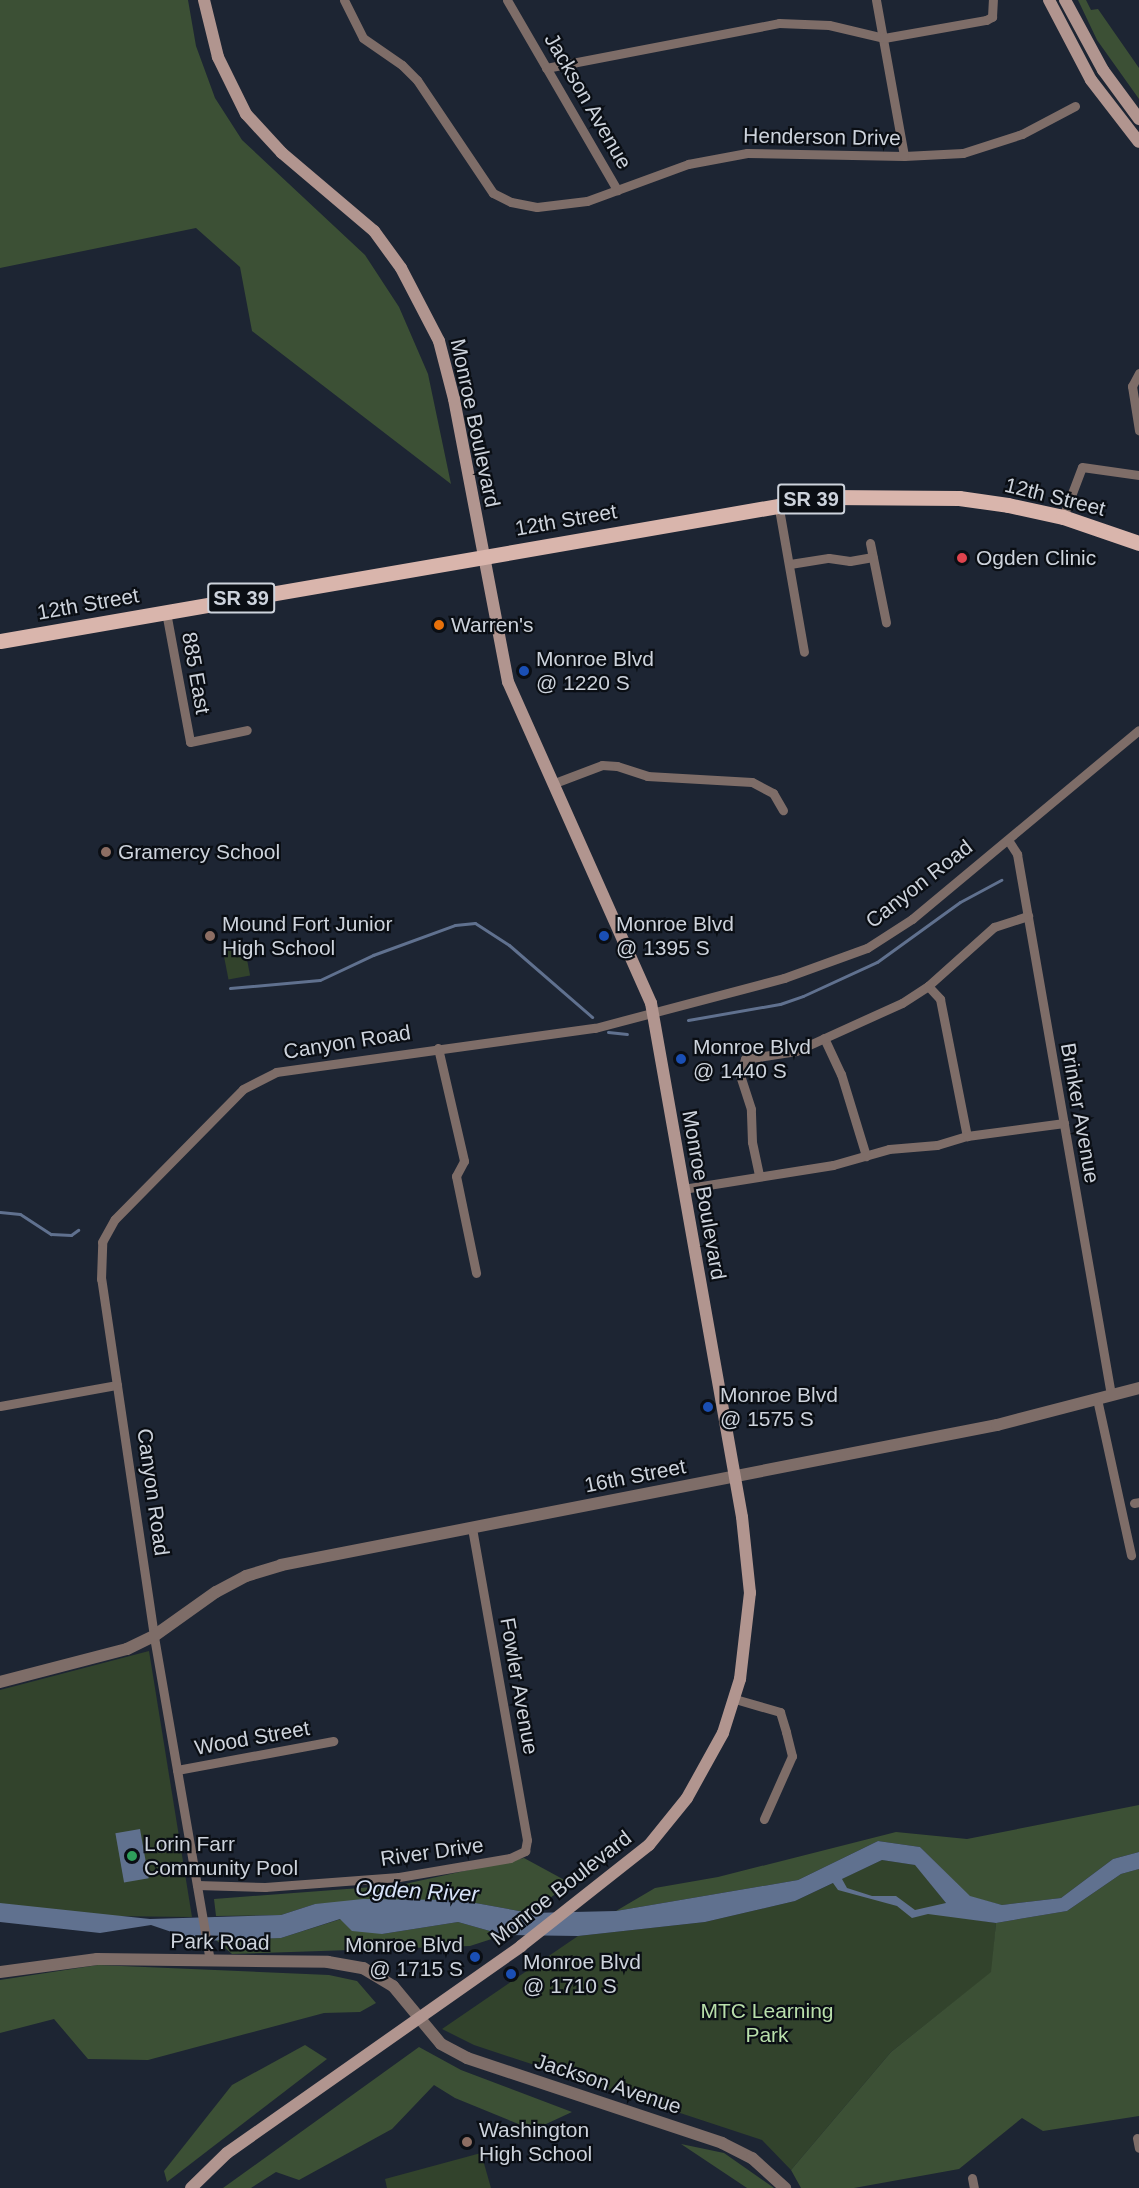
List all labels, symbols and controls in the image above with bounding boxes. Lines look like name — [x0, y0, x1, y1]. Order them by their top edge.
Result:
street label: Jackson Avenue — [539, 28, 637, 174]
street label: Henderson Drive — [743, 123, 901, 151]
street label: Monroe Boulevard — [445, 336, 505, 510]
street label: 12th Street — [1002, 472, 1108, 522]
road number: SR 39 — [776, 482, 846, 516]
street label: 12th Street — [513, 499, 619, 541]
place label: Ogden Clinic — [976, 545, 1096, 571]
marker: Ogden Clinic — [953, 549, 971, 567]
road number: SR 39 — [206, 581, 276, 615]
street label: 12th Street — [35, 583, 141, 625]
place label: Warren's — [451, 612, 534, 638]
marker: Warren's — [432, 618, 446, 632]
street label: 885 East — [176, 630, 216, 716]
place label: Monroe Blvd @ 1220 S — [536, 646, 654, 696]
marker: Monroe Blvd @ 1220 S — [517, 664, 531, 678]
street label: Canyon Road — [861, 835, 977, 933]
place label: Gramercy School — [118, 839, 280, 865]
marker: Gramercy School — [99, 845, 113, 859]
place label: Mound Fort Junior High School — [222, 911, 392, 961]
place label: Monroe Blvd @ 1395 S — [616, 911, 734, 961]
marker: Mound Fort Junior High School — [203, 929, 217, 943]
marker: Monroe Blvd @ 1395 S — [597, 929, 611, 943]
street label: Canyon Road — [282, 1020, 412, 1064]
place label: Monroe Blvd @ 1440 S — [693, 1034, 811, 1084]
street label: Brinker Avenue — [1055, 1040, 1105, 1186]
marker: Monroe Blvd @ 1440 S — [674, 1052, 688, 1066]
street label: Monroe Boulevard — [677, 1108, 731, 1282]
place label: Monroe Blvd @ 1575 S — [720, 1382, 838, 1432]
marker: Monroe Blvd @ 1575 S — [701, 1400, 715, 1414]
street label: Canyon Road — [132, 1427, 174, 1557]
street label: 16th Street — [582, 1454, 688, 1498]
street label: Fowler Avenue — [494, 1615, 544, 1757]
street label: Wood Street — [193, 1715, 311, 1761]
street label: Monroe Boulevard — [486, 1825, 636, 1951]
place label: Lorin Farr Community Pool — [144, 1831, 298, 1881]
street label: River Drive — [379, 1832, 485, 1872]
marker: Lorin Farr Community Pool — [125, 1849, 139, 1863]
water label: Ogden River — [355, 1875, 479, 1907]
street label: Park Road — [170, 1929, 270, 1955]
place label: Monroe Blvd @ 1715 S — [345, 1932, 463, 1982]
place label: Monroe Blvd @ 1710 S — [523, 1949, 641, 1999]
marker: Monroe Blvd @ 1715 S — [468, 1950, 482, 1964]
marker: Monroe Blvd @ 1710 S — [504, 1967, 518, 1981]
park label: MTC Learning Park — [700, 1998, 834, 2048]
street label: Jackson Avenue — [531, 2048, 685, 2120]
place label: Washington High School — [479, 2117, 592, 2167]
marker: Washington High School — [460, 2135, 474, 2149]

